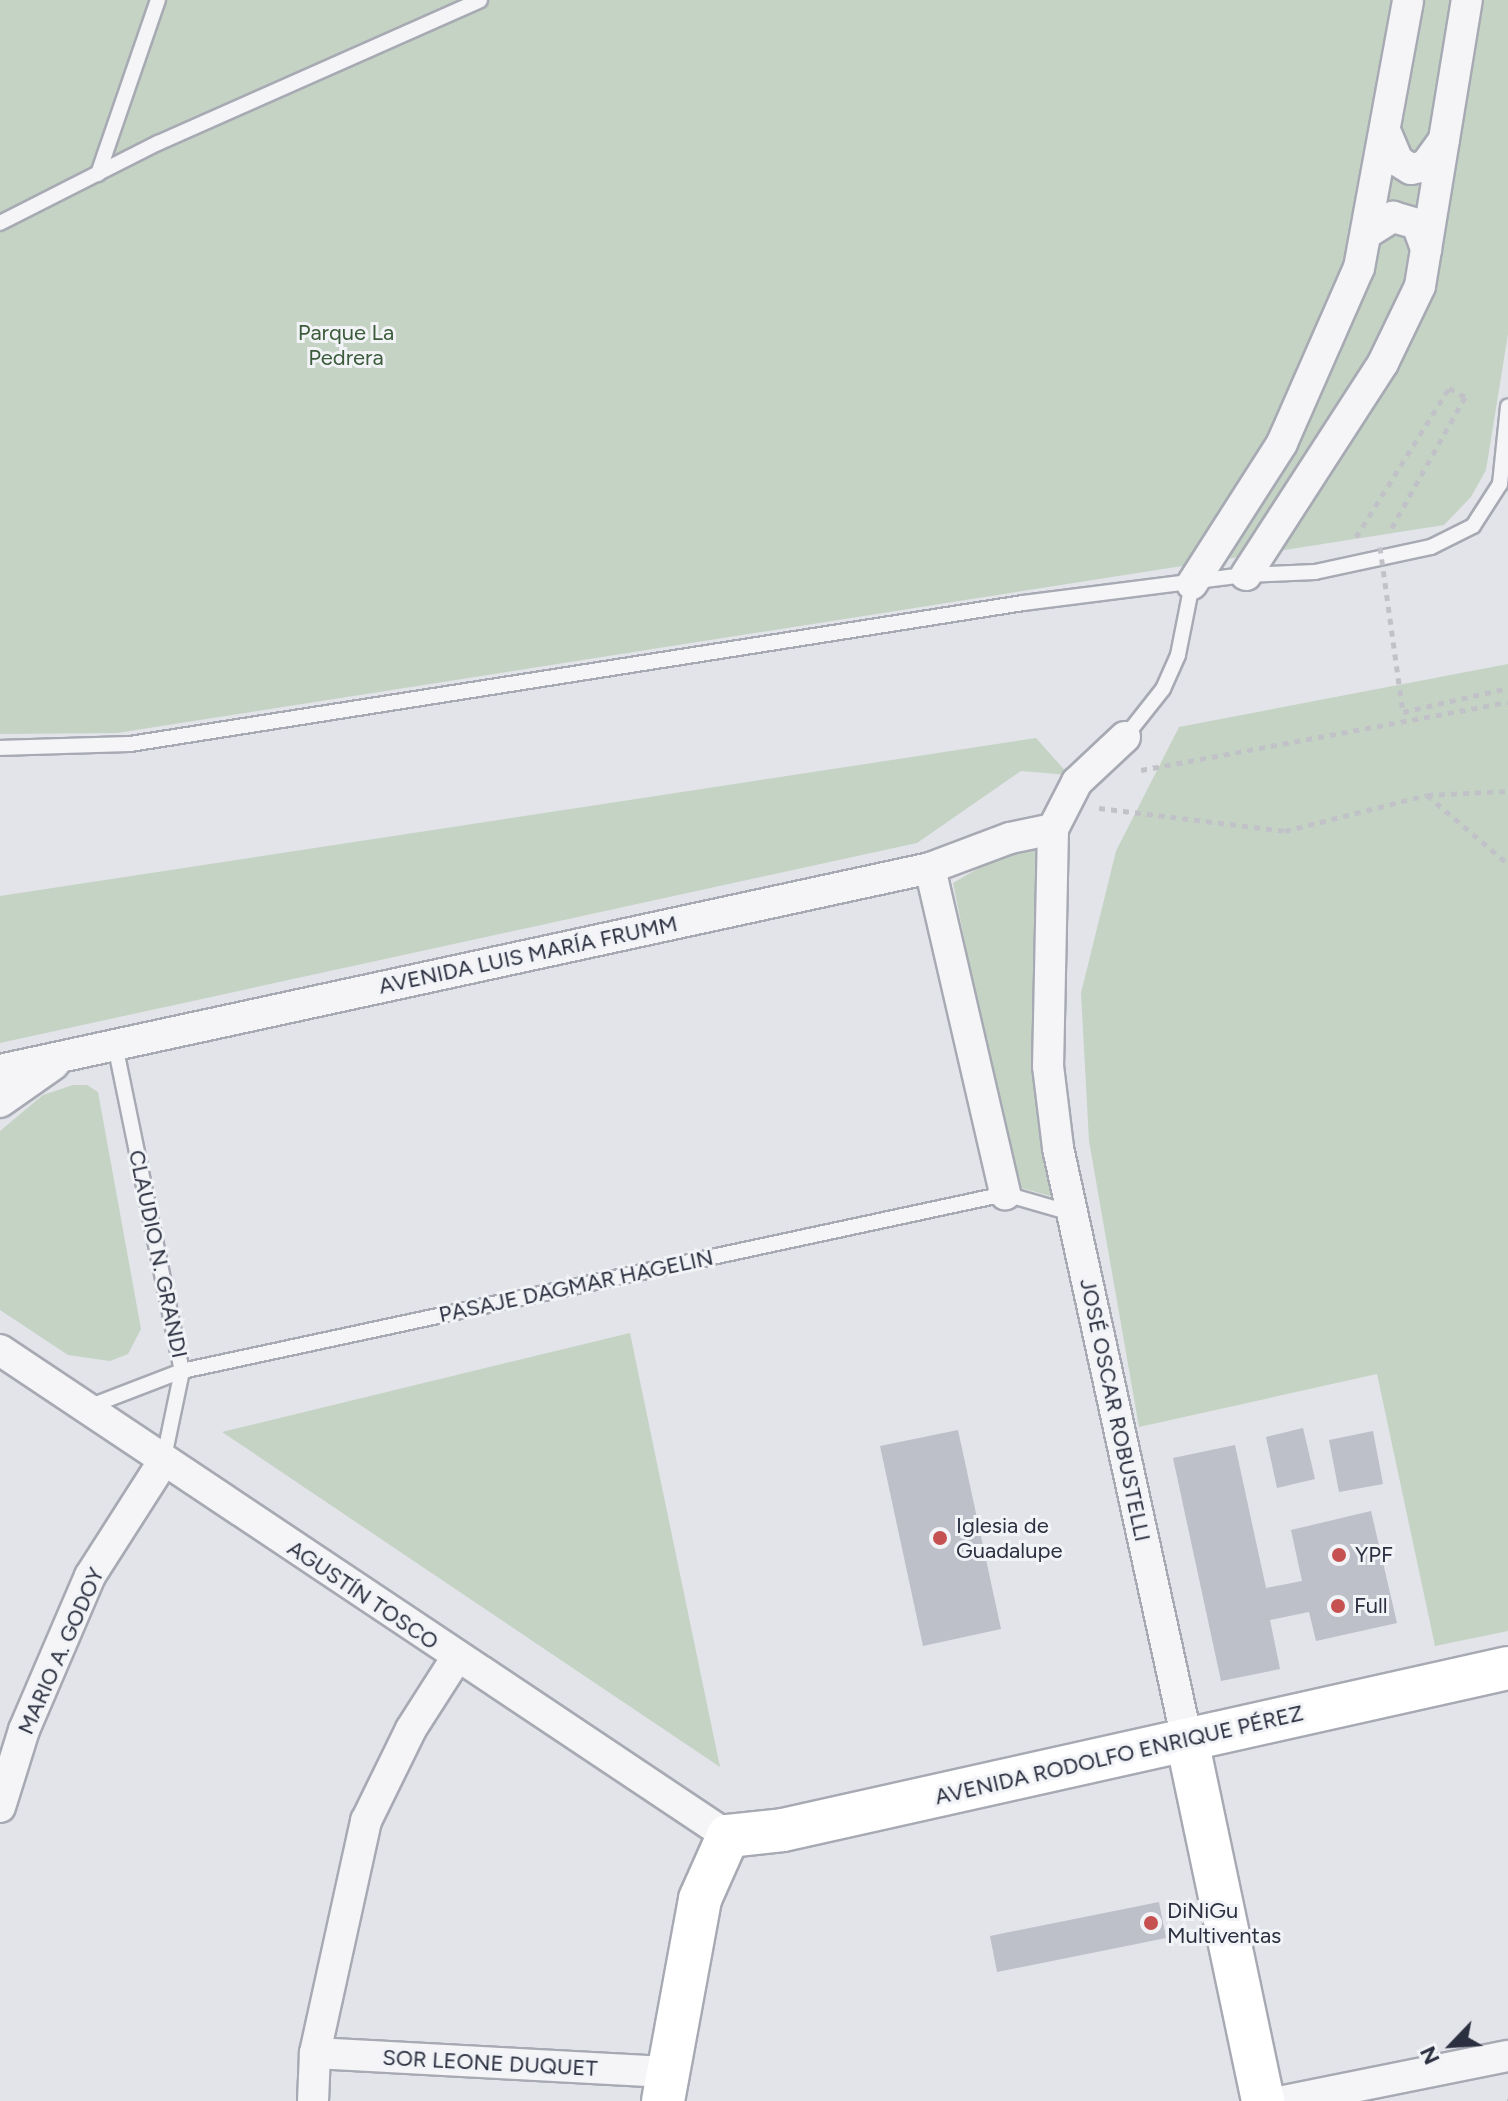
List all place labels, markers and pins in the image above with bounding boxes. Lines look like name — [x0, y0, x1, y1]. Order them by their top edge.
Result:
place label: Iglesia de Guadalupe — [956, 1512, 1062, 1564]
marker: Iglesia de Guadalupe — [931, 1529, 949, 1547]
place label: YPF — [1355, 1542, 1393, 1568]
marker: YPF — [1330, 1546, 1348, 1564]
place label: Full — [1354, 1593, 1388, 1619]
marker: Full — [1329, 1597, 1347, 1615]
place label: DiNiGu Multiventas — [1167, 1897, 1281, 1948]
marker: DiNiGu Multiventas — [1142, 1914, 1160, 1932]

